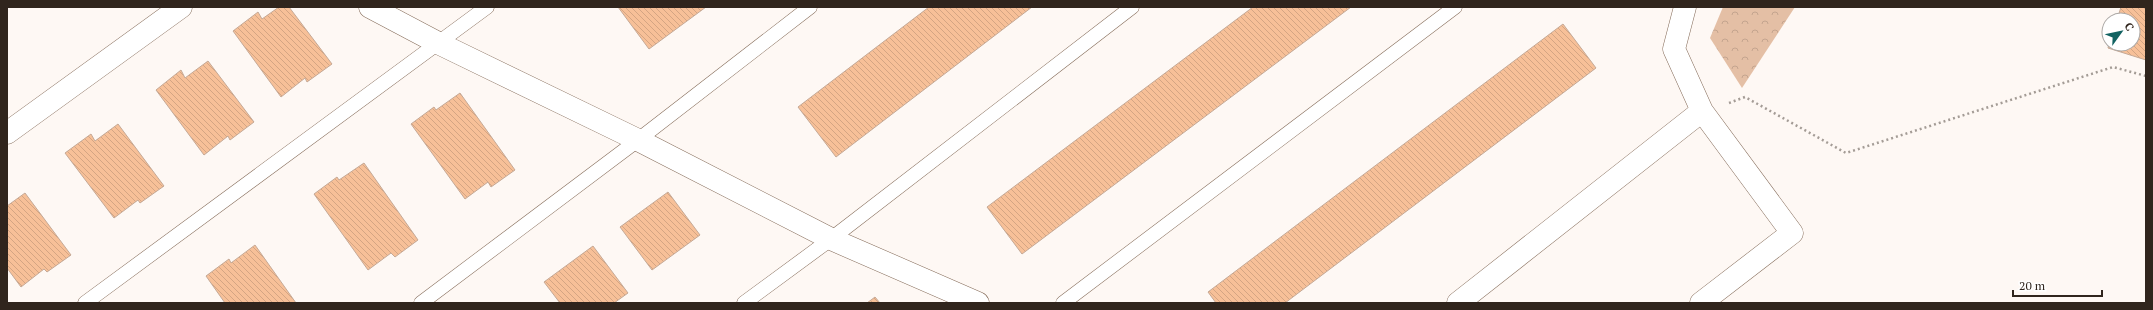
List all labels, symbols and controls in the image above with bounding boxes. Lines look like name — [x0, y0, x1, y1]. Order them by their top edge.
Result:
north arrow — [2101, 12, 2141, 52]
text: С — [2122, 20, 2137, 33]
scale bar — [2013, 272, 2102, 298]
text: 20 m — [2019, 278, 2046, 293]

